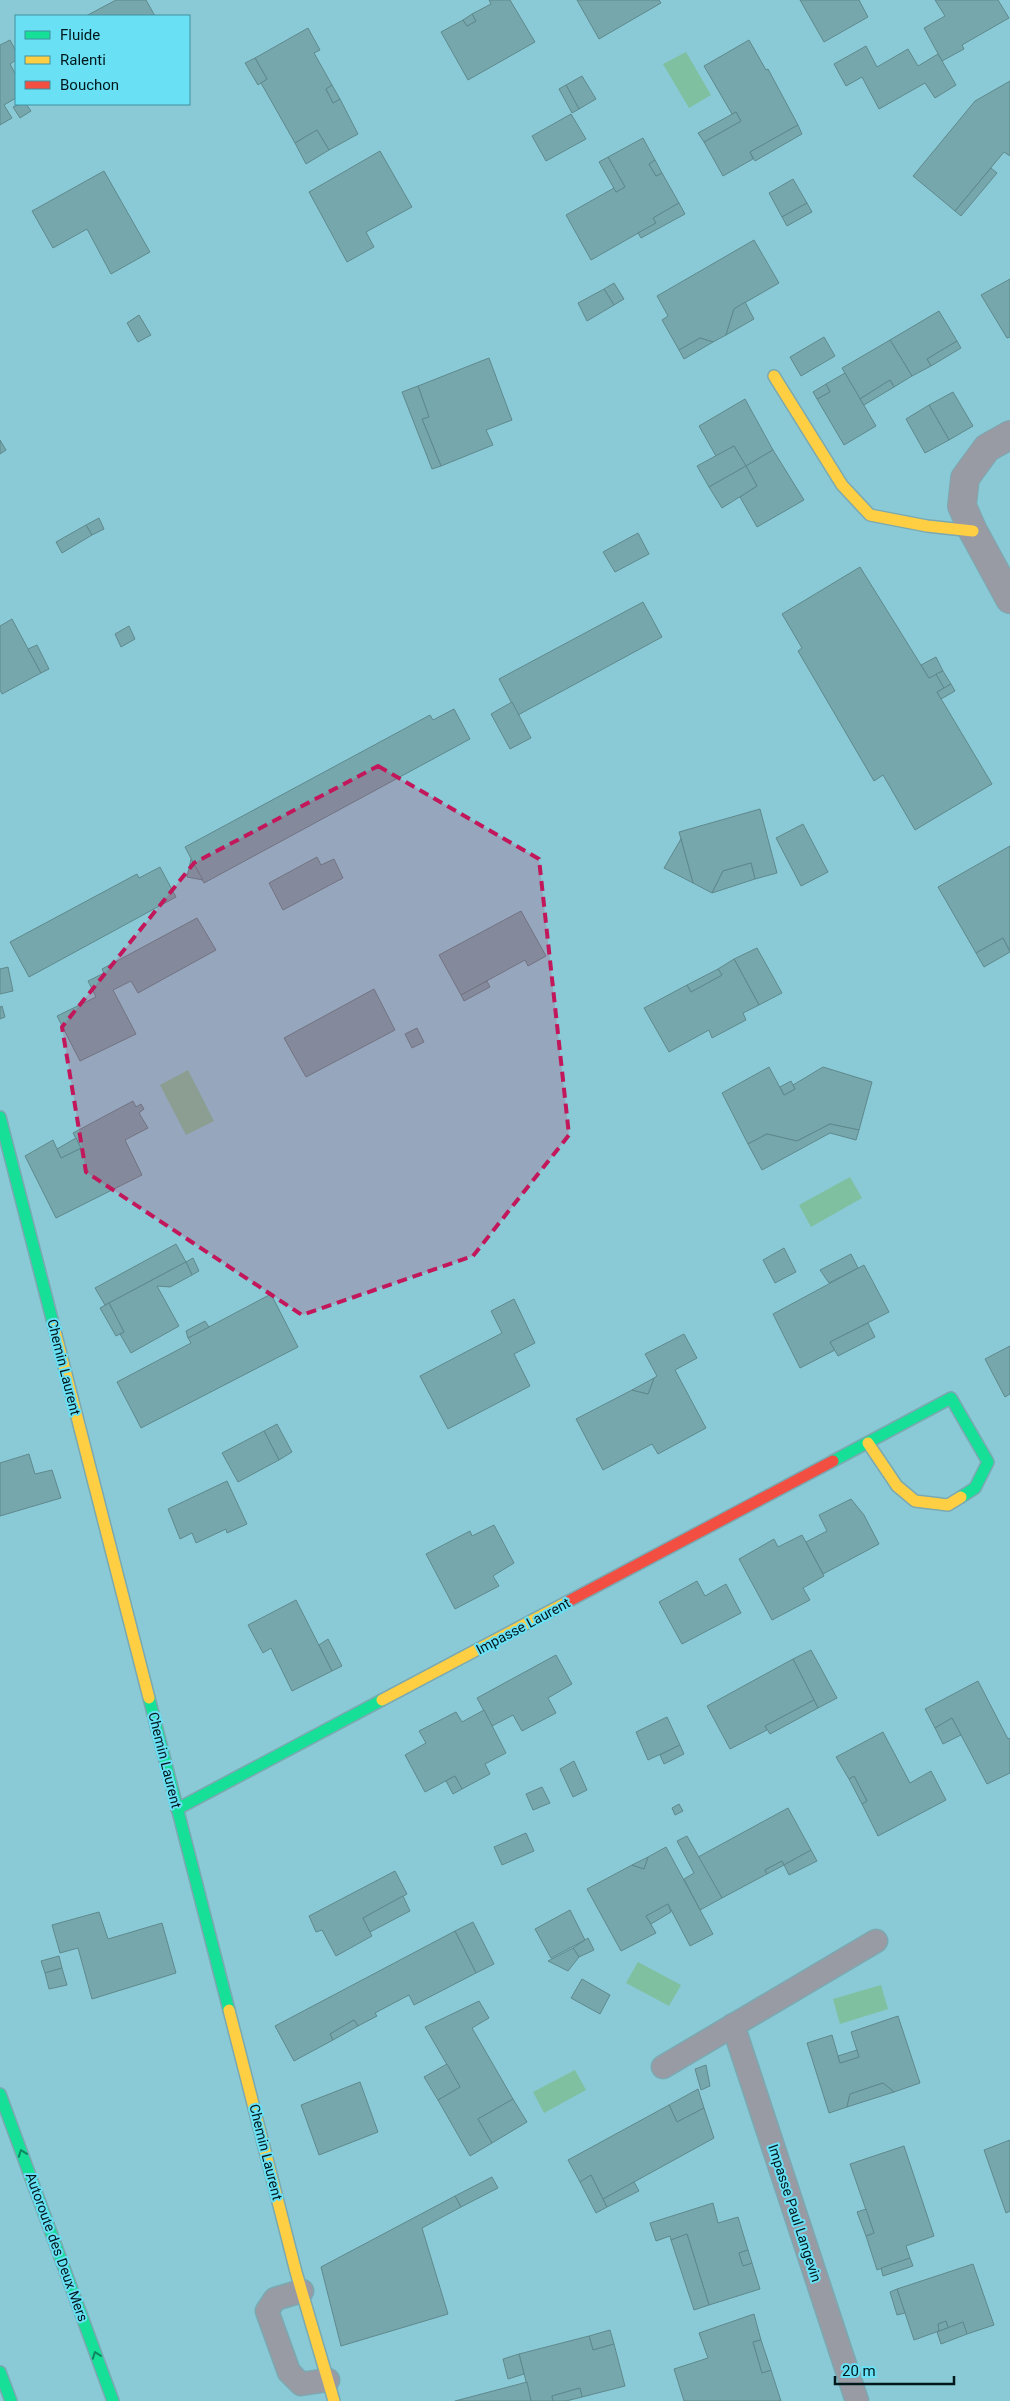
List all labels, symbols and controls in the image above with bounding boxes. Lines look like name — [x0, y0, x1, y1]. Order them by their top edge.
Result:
legend — [15, 15, 190, 105]
text: Fluide — [60, 26, 100, 44]
text: Ralenti — [60, 51, 106, 69]
text: Bouchon — [60, 76, 119, 94]
street label: Chemin Laurent — [44, 1317, 84, 1417]
street label: Impasse Laurent — [473, 1594, 573, 1658]
street label: Chemin Laurent — [145, 1710, 185, 1810]
street label: Chemin Laurent — [246, 2102, 286, 2202]
street label: Impasse Paul Langevin — [765, 2142, 825, 2284]
one-way arrow — [18, 2150, 28, 2158]
street label: Autoroute des Deux Mers — [23, 2170, 91, 2324]
one-way arrow — [92, 2351, 103, 2360]
scale bar — [835, 2354, 954, 2386]
text: 20 m — [842, 2362, 876, 2380]

